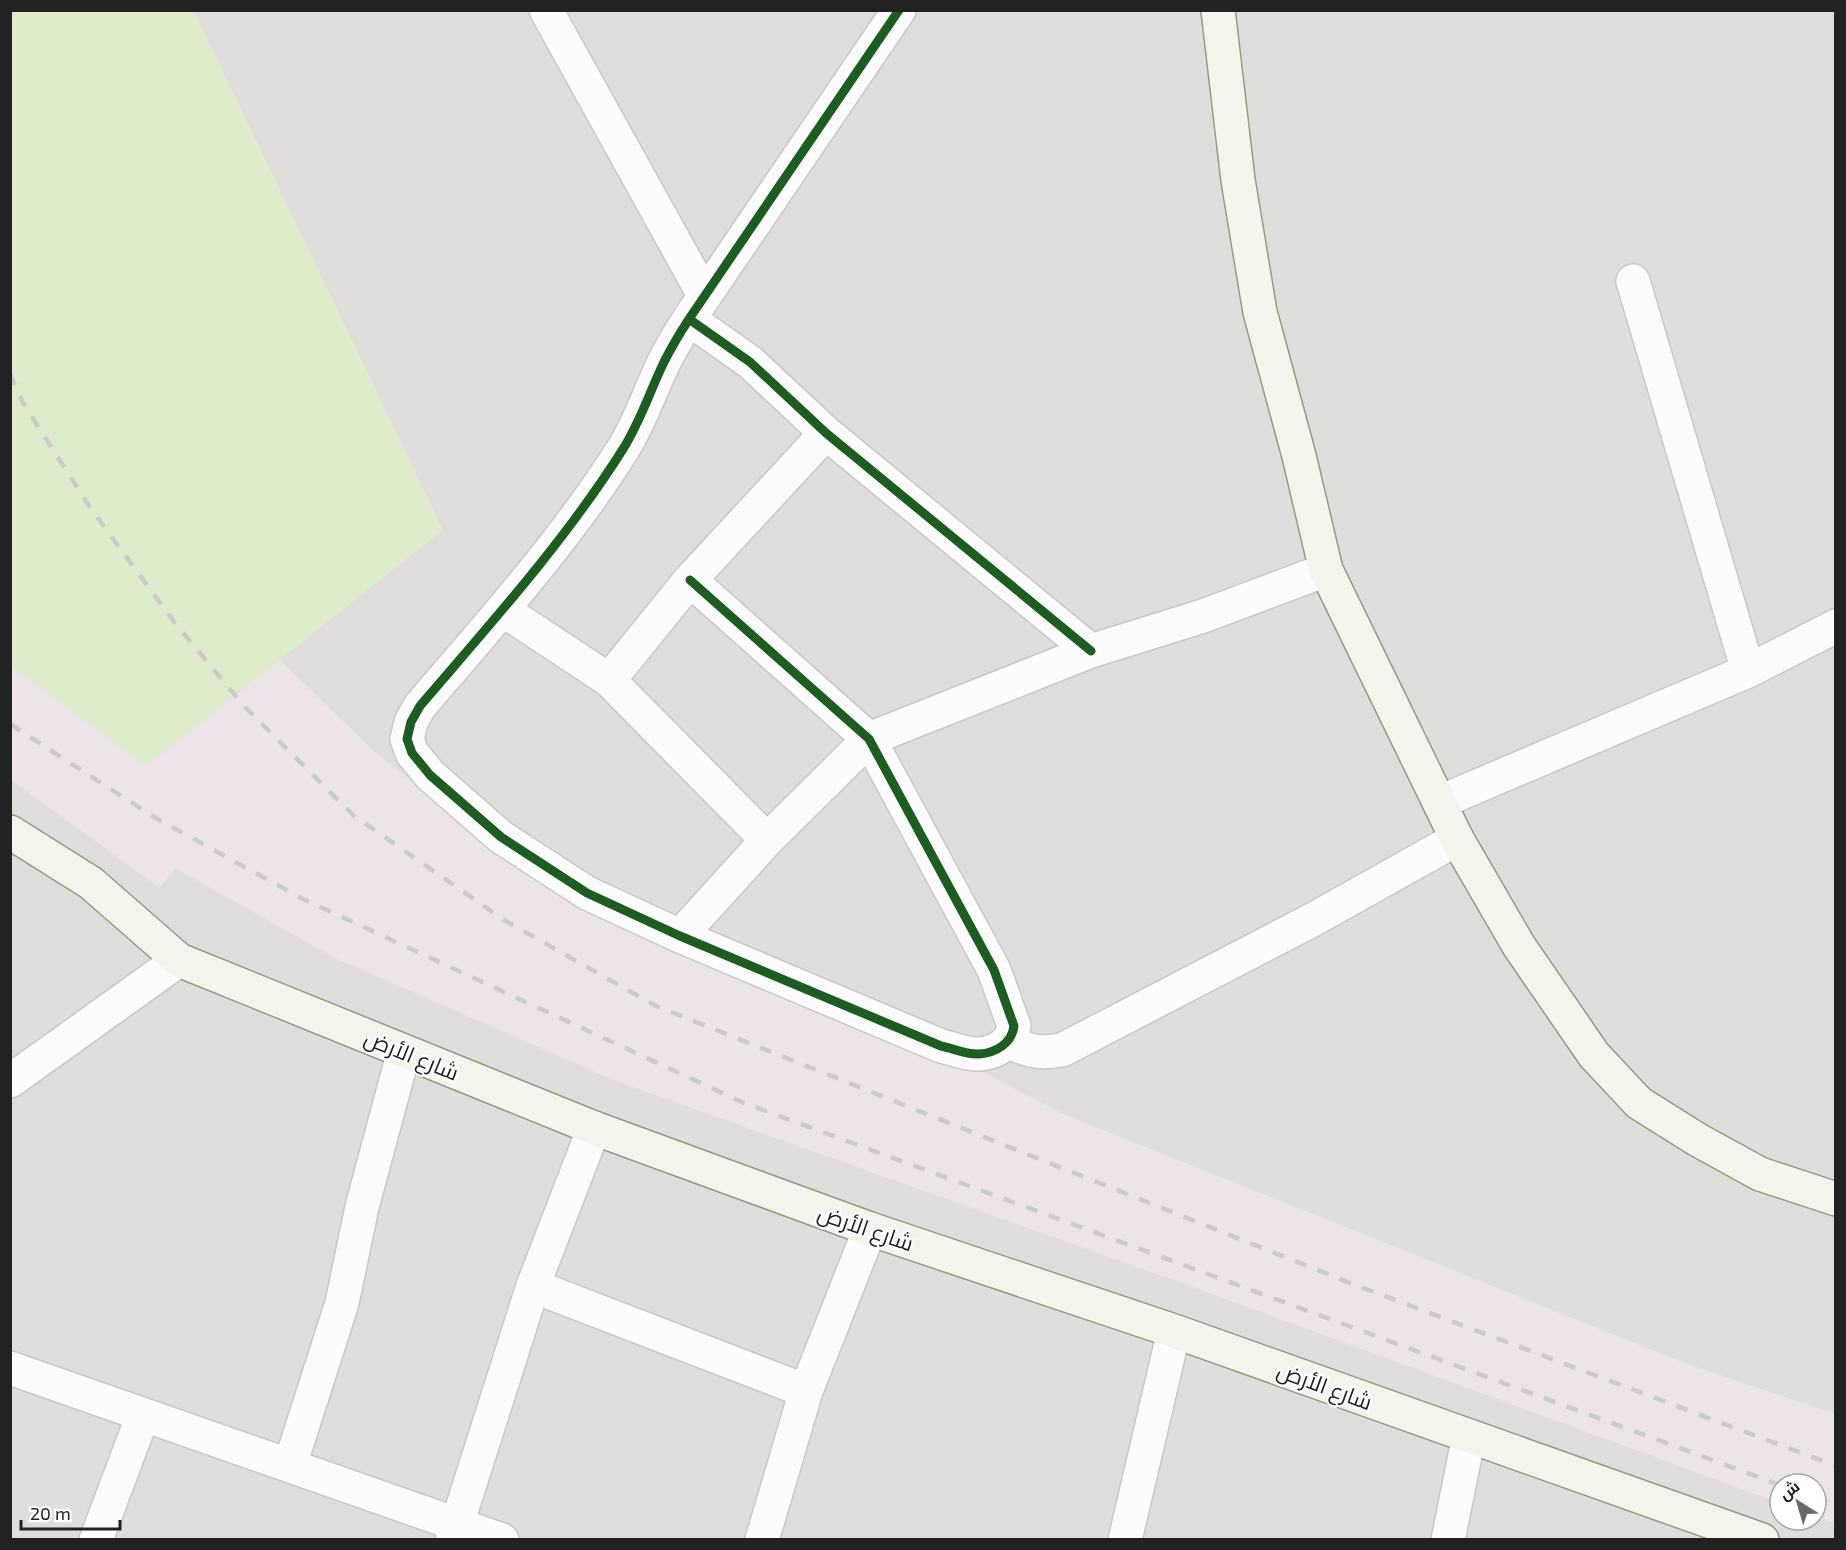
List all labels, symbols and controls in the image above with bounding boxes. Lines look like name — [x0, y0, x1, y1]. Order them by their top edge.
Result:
street label: شارع الأرض — [360, 1023, 463, 1087]
street label: شارع الأرض — [814, 1198, 917, 1258]
street label: شارع الأرض — [1273, 1356, 1376, 1417]
north arrow — [1768, 1472, 1828, 1532]
text: ش — [1775, 1476, 1803, 1504]
scale bar — [21, 1493, 120, 1531]
text: 20 m — [30, 1502, 71, 1524]

